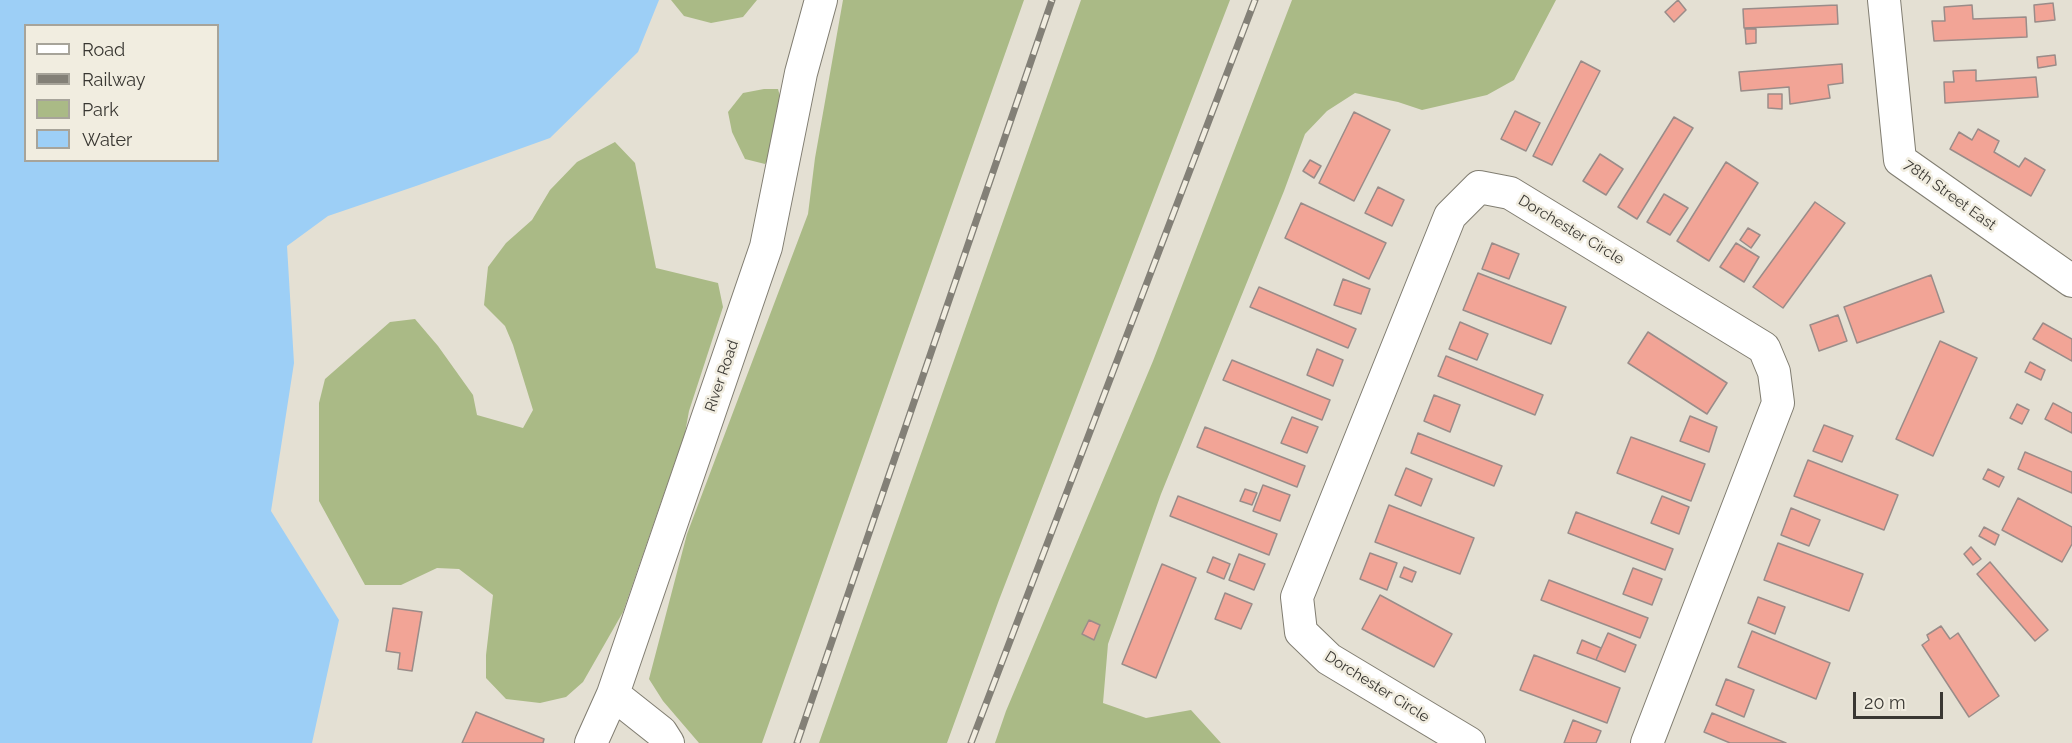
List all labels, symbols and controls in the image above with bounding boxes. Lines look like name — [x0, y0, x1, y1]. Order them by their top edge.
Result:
legend — [24, 24, 219, 162]
text: Road — [82, 39, 125, 60]
text: Railway — [82, 69, 146, 90]
text: Park — [82, 99, 119, 120]
text: Water — [82, 129, 132, 150]
street label: 78th Street East — [1900, 156, 2000, 234]
street label: Dorchester Circle — [1515, 191, 1627, 269]
street label: River Road — [701, 338, 743, 414]
street label: Dorchester Circle — [1321, 648, 1433, 726]
scale bar — [1856, 680, 1946, 718]
text: 20 m — [1864, 692, 1906, 713]

